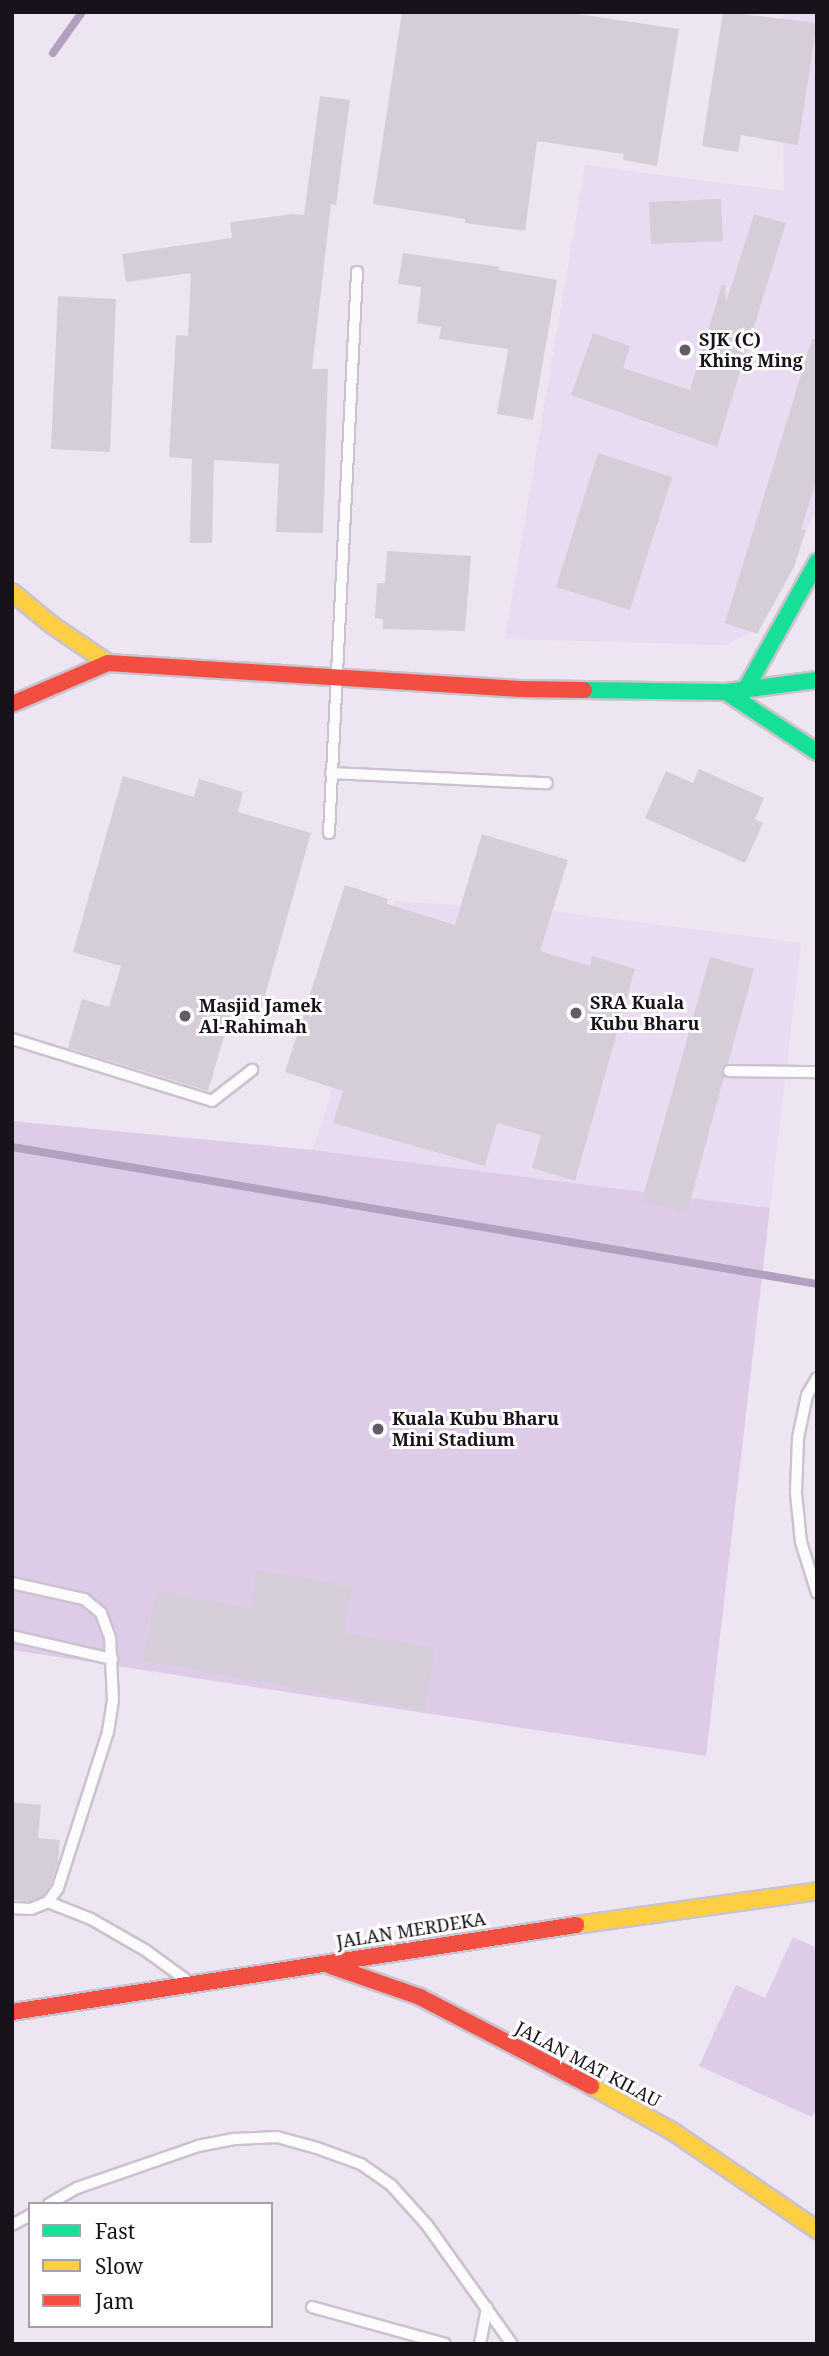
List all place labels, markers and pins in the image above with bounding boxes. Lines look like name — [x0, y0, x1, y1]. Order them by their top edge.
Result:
place label: SJK (C) Khing Ming — [699, 329, 803, 372]
marker: SJK (C) Khing Ming — [677, 342, 693, 358]
place label: SRA Kuala Kubu Bharu — [590, 992, 700, 1034]
place label: Masjid Jamek Al-Rahimah — [199, 995, 322, 1038]
marker: SRA Kuala Kubu Bharu — [568, 1005, 584, 1021]
marker: Masjid Jamek Al-Rahimah — [177, 1008, 193, 1024]
place label: Kuala Kubu Bharu Mini Stadium — [392, 1408, 559, 1450]
marker: Kuala Kubu Bharu Mini Stadium — [370, 1421, 386, 1437]

